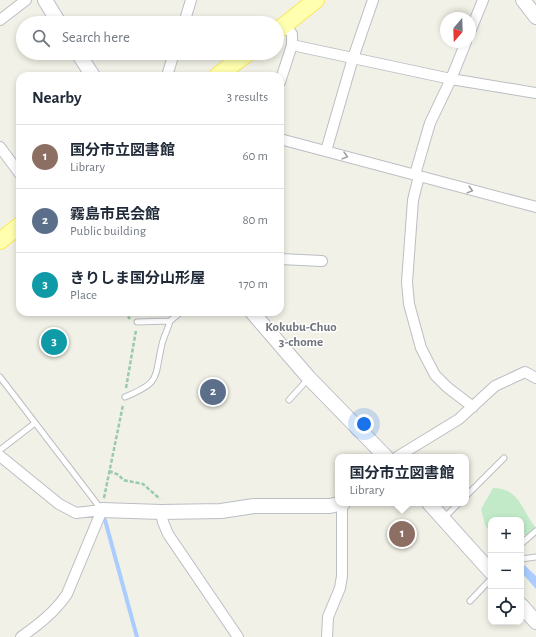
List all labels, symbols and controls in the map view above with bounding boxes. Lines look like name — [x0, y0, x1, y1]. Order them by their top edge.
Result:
north arrow — [440, 12, 476, 48]
search box — [16, 16, 284, 60]
icon: search — [30, 27, 52, 49]
text: Search here — [62, 30, 130, 45]
text: Nearby — [32, 89, 82, 106]
text: 3 results — [227, 91, 268, 104]
text: 国分市立図書館 — [70, 143, 175, 158]
text: 1 — [43, 150, 47, 163]
text: 60 m — [242, 150, 268, 163]
one-way arrow — [341, 151, 348, 160]
text: Library — [70, 161, 105, 174]
one-way arrow — [467, 185, 474, 193]
text: 霧島市民会館 — [70, 207, 160, 222]
text: 2 — [42, 214, 48, 227]
text: 80 m — [242, 214, 268, 227]
text: Public building — [70, 225, 146, 238]
text: きりしま国分山形屋 — [70, 271, 205, 286]
text: 3 — [42, 278, 48, 291]
text: 170 m — [239, 278, 268, 291]
text: Place — [70, 289, 97, 302]
district label: Kokubu-Chuo 3-chome — [265, 321, 337, 349]
pin: 3 — [41, 327, 67, 357]
pin: 2 — [200, 377, 226, 407]
your location — [354, 414, 374, 434]
popup — [335, 454, 469, 506]
text: 国分市立図書館 — [349, 466, 455, 481]
text: Library — [349, 484, 384, 497]
map controls — [488, 517, 524, 625]
button: + — [488, 517, 524, 553]
pin: 1 — [389, 519, 415, 549]
button: − — [488, 553, 524, 589]
button: locate — [488, 589, 524, 625]

